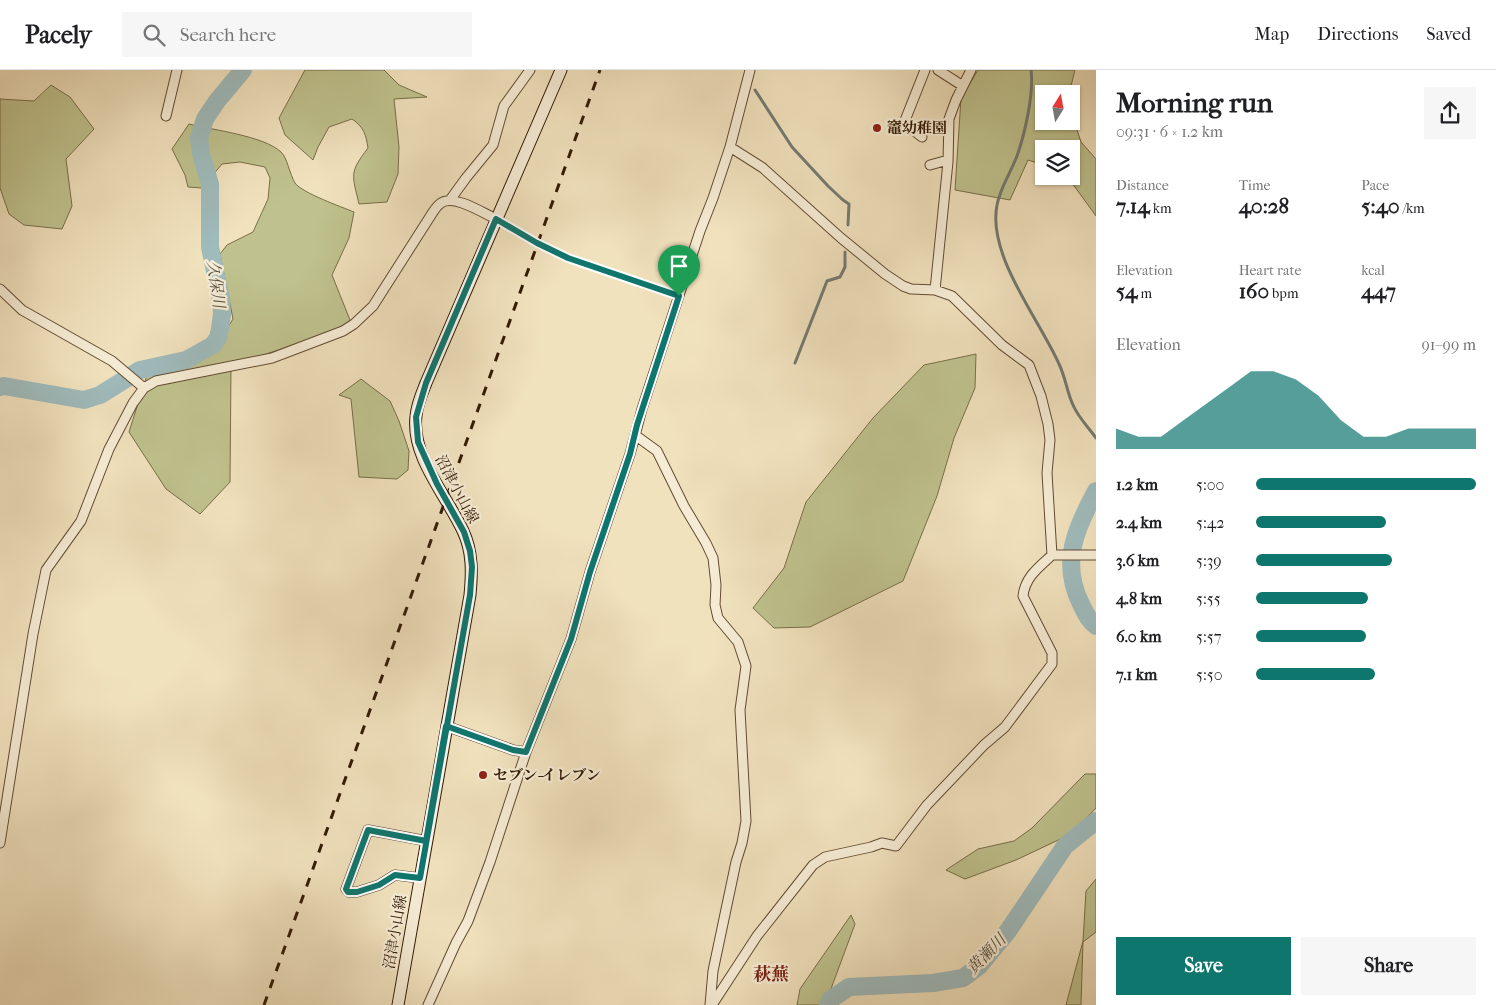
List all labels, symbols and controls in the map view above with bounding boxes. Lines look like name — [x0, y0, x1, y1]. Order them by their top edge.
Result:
search box — [122, 12, 472, 57]
text: Pacely — [25, 21, 92, 49]
icon: search — [140, 21, 168, 49]
text: Search here — [180, 24, 276, 46]
text: Map — [1255, 24, 1289, 45]
text: Directions — [1317, 24, 1398, 45]
text: Saved — [1426, 24, 1471, 45]
north arrow — [1035, 85, 1080, 130]
map controls — [1035, 85, 1080, 185]
text: Morning run — [1116, 86, 1273, 119]
button: share — [1424, 87, 1476, 139]
place label: 竈幼稚園 — [887, 119, 947, 137]
marker: 竈幼稚園 — [871, 122, 883, 134]
text: 09:31 · 6 × 1.2 km — [1116, 122, 1223, 141]
button: layers — [1035, 140, 1080, 185]
text: Distance — [1116, 177, 1169, 194]
text: Time — [1239, 177, 1270, 194]
text: Pace — [1361, 177, 1389, 194]
text: 7.14 — [1116, 194, 1150, 218]
text: 40:28 — [1239, 194, 1289, 218]
text: 5:40 — [1361, 194, 1399, 218]
text: km — [1150, 200, 1172, 217]
text: /km — [1399, 200, 1425, 217]
pin — [658, 245, 700, 296]
icon: arrive — [665, 252, 693, 280]
water label: 久保川 — [203, 259, 229, 311]
text: Elevation — [1116, 262, 1173, 279]
text: Heart rate — [1239, 262, 1301, 279]
text: kcal — [1361, 262, 1385, 279]
text: 54 — [1116, 279, 1137, 303]
text: 160 — [1239, 279, 1269, 303]
text: 447 — [1361, 279, 1396, 303]
text: m — [1137, 285, 1152, 302]
text: bpm — [1269, 285, 1299, 302]
text: Elevation — [1116, 335, 1181, 354]
text: 91–99 m — [1421, 335, 1476, 354]
street label: 沼津小山線 — [431, 452, 483, 526]
text: 1.2 km — [1116, 475, 1158, 494]
text: 5:00 — [1196, 475, 1224, 494]
text: 2.4 km — [1116, 513, 1162, 532]
text: 5:42 — [1196, 513, 1224, 532]
text: 3.6 km — [1116, 551, 1159, 570]
text: 5:39 — [1196, 551, 1222, 570]
text: 4.8 km — [1116, 589, 1162, 608]
text: 5:55 — [1196, 589, 1221, 608]
text: 6.0 km — [1116, 627, 1162, 646]
text: 5:57 — [1196, 627, 1221, 646]
text: 7.1 km — [1116, 665, 1157, 684]
text: 5:50 — [1196, 665, 1222, 684]
place label: セブン-イレブン — [493, 766, 601, 784]
marker: セブン-イレブン — [477, 769, 489, 781]
street label: 沼津小山線 — [380, 893, 410, 971]
water label: 黄瀬川 — [962, 929, 1011, 978]
button: Save — [1116, 937, 1291, 995]
button: Share — [1301, 937, 1476, 995]
district label: 萩蕪 — [753, 964, 789, 985]

